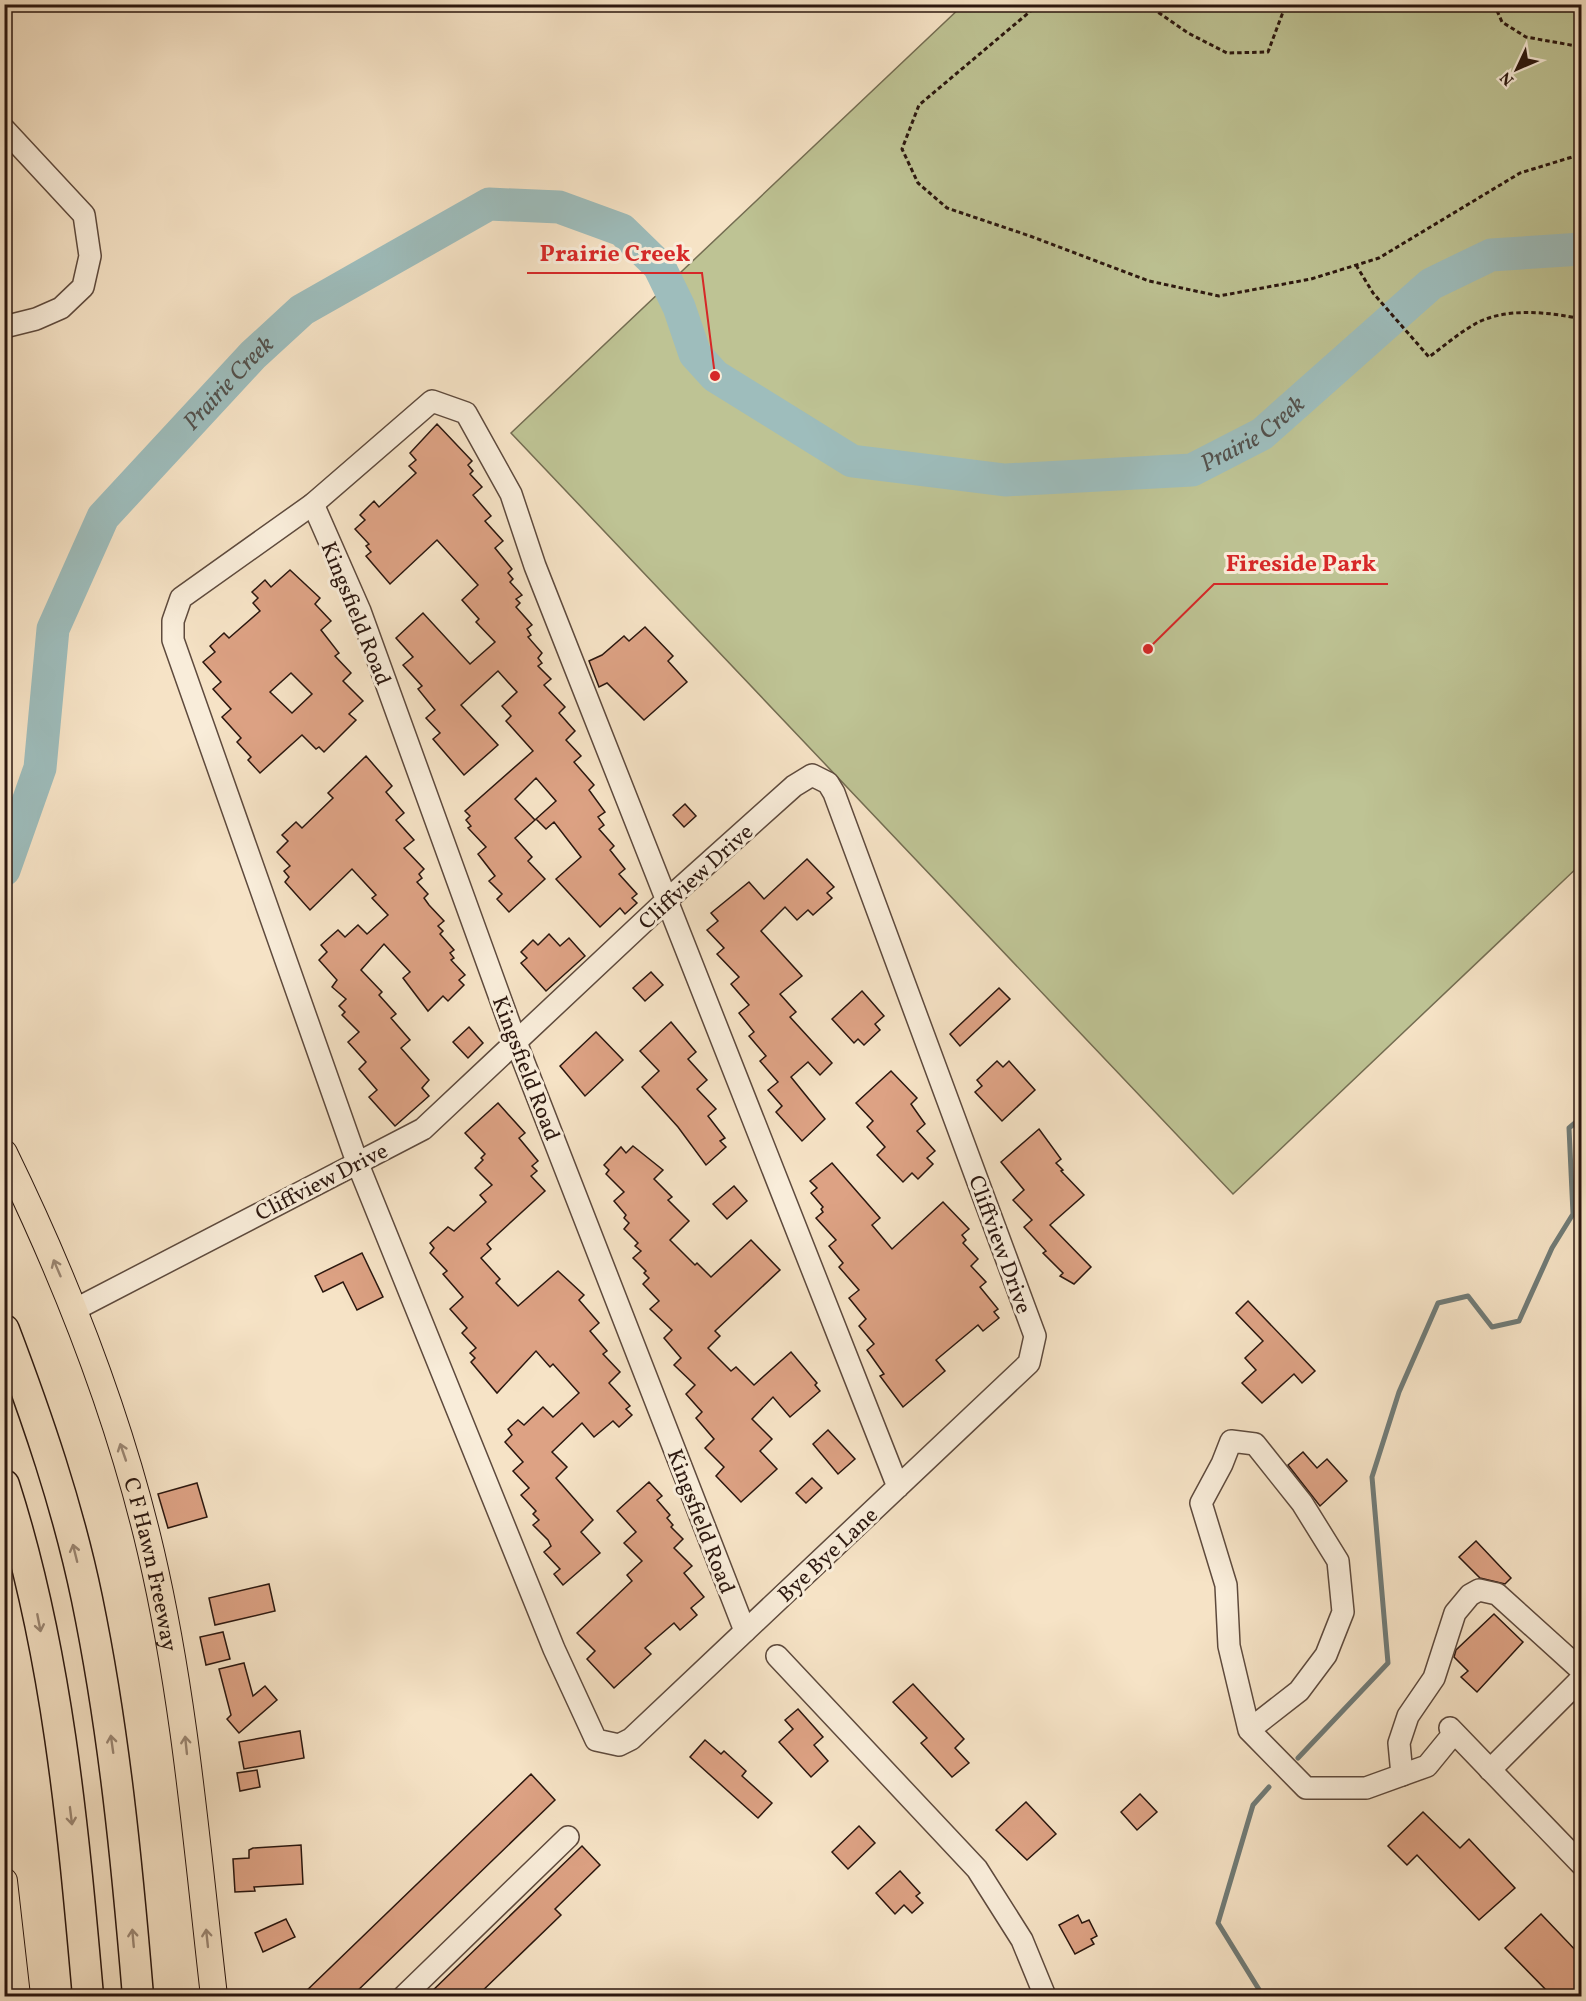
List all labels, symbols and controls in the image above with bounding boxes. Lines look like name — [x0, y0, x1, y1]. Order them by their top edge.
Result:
north arrow — [1487, 39, 1547, 99]
text: N — [1495, 66, 1520, 90]
callout: Prairie Creek — [527, 231, 702, 273]
text: Prairie Creek — [540, 238, 691, 272]
water label: Prairie Creek — [176, 329, 282, 439]
water label: Prairie Creek — [1195, 388, 1313, 482]
street label: Kingsfield Road — [312, 537, 398, 690]
callout: Fireside Park — [1214, 542, 1388, 584]
text: Fireside Park — [1226, 548, 1377, 582]
street label: Cliffview Drive — [632, 818, 761, 938]
street label: Kingsfield Road — [483, 992, 566, 1146]
street label: Cliffview Drive — [250, 1136, 394, 1230]
street label: Cliffview Drive — [959, 1171, 1038, 1318]
one-way arrow — [51, 1259, 62, 1278]
one-way arrow — [117, 1443, 128, 1462]
street label: Kingsfield Road — [658, 1445, 741, 1599]
street label: C F Hawn Freeway — [114, 1474, 184, 1654]
street label: Bye Bye Lane — [772, 1501, 886, 1611]
one-way arrow — [69, 1544, 80, 1563]
one-way arrow — [34, 1614, 46, 1633]
one-way arrow — [106, 1735, 117, 1755]
one-way arrow — [180, 1735, 191, 1755]
one-way arrow — [65, 1805, 76, 1825]
one-way arrow — [128, 1929, 139, 1949]
one-way arrow — [201, 1929, 212, 1949]

